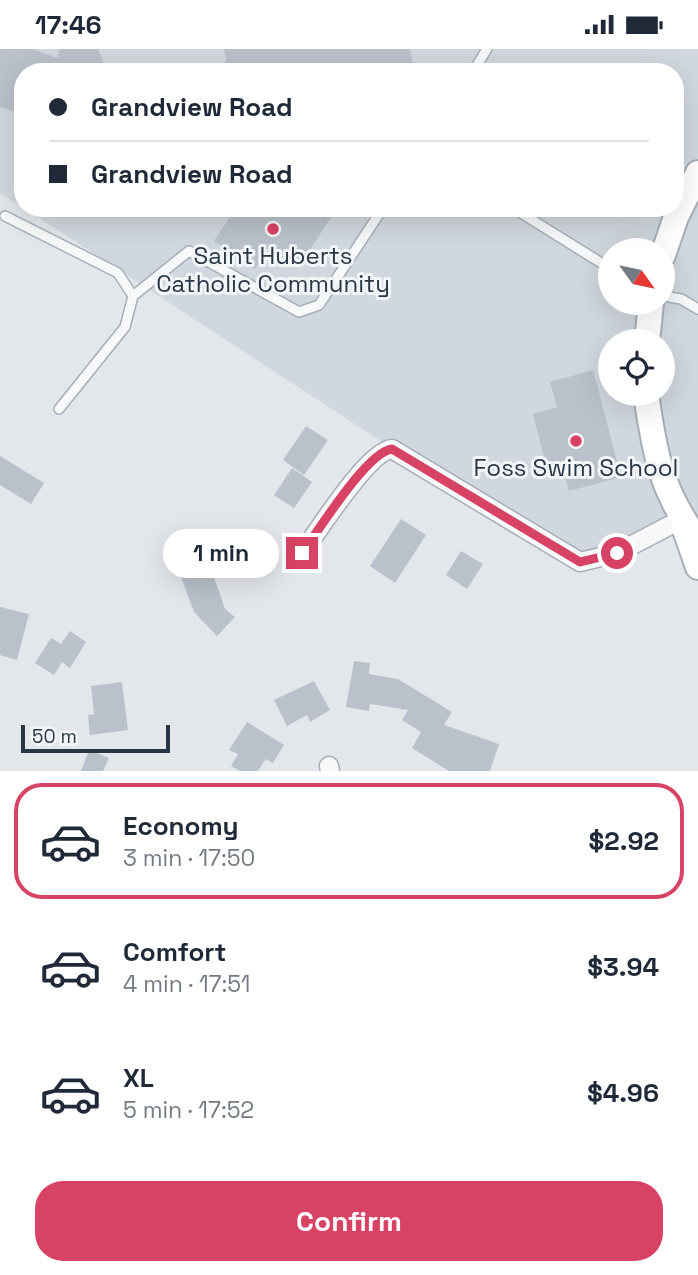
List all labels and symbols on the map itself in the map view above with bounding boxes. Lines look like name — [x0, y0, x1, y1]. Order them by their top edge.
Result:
marker: Saint Huberts Catholic Community — [265, 221, 281, 237]
north arrow — [598, 238, 676, 315]
place label: Saint Huberts Catholic Community — [156, 240, 390, 299]
marker: Foss Swim School — [568, 433, 584, 449]
place label: Foss Swim School — [473, 452, 679, 483]
callout: 1 min — [162, 529, 278, 577]
route end — [286, 537, 318, 569]
route start — [601, 537, 633, 569]
scale bar — [21, 722, 170, 754]

